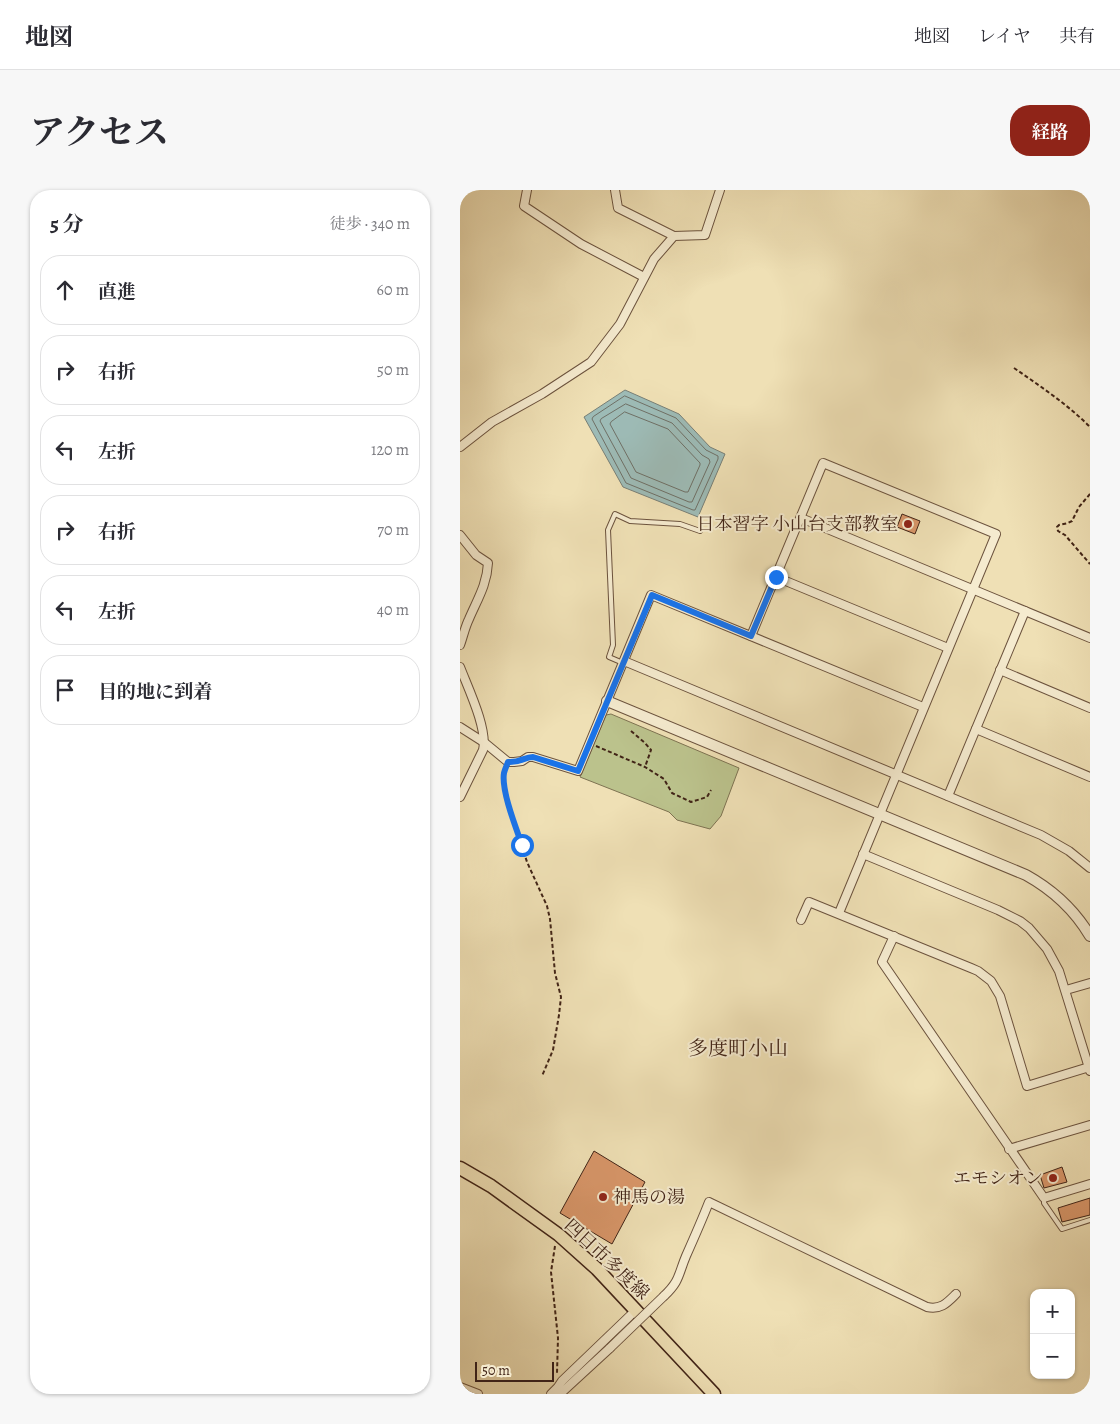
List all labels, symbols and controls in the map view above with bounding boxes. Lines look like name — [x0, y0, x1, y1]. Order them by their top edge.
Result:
text: 地図 — [25, 21, 73, 53]
text: 地図 — [914, 24, 950, 48]
text: レイヤ — [978, 24, 1031, 48]
text: 共有 — [1059, 24, 1095, 48]
button: 経路 — [1010, 105, 1090, 156]
text: アクセス — [30, 108, 169, 156]
text: 5 分 — [50, 210, 84, 238]
text: 徒歩 · 340 m — [330, 213, 410, 235]
icon: ahead — [51, 276, 79, 304]
text: 直進 — [98, 279, 136, 305]
text: 60 m — [377, 279, 409, 301]
icon: right — [51, 356, 79, 384]
text: 右折 — [98, 359, 136, 385]
text: 50 m — [377, 359, 409, 381]
icon: left — [51, 436, 79, 464]
text: 左折 — [98, 439, 136, 465]
text: 120 m — [371, 439, 409, 461]
place label: 日本習字 小山台支部教室 — [696, 512, 898, 536]
icon: right — [51, 516, 79, 544]
marker: 日本習字 小山台支部教室 — [902, 518, 914, 530]
text: 右折 — [98, 519, 136, 545]
text: 70 m — [377, 519, 409, 541]
route end — [765, 566, 788, 589]
icon: left — [51, 596, 79, 624]
text: 左折 — [98, 599, 136, 625]
text: 40 m — [377, 599, 409, 621]
icon: arrive — [51, 676, 79, 704]
text: 目的地に到着 — [98, 679, 212, 705]
route start — [511, 834, 534, 857]
district label: 多度町小山 — [688, 1035, 788, 1062]
place label: エモシオン — [953, 1166, 1043, 1190]
marker: エモシオン — [1047, 1172, 1059, 1184]
place label: 神馬の湯 — [613, 1185, 685, 1209]
marker: 神馬の湯 — [597, 1191, 609, 1203]
street label: 四日市多度線 — [559, 1213, 655, 1305]
map controls — [1030, 1289, 1075, 1379]
button: + — [1030, 1289, 1075, 1334]
button: − — [1030, 1334, 1075, 1379]
scale bar — [475, 1359, 554, 1382]
text: 50 m — [482, 1361, 510, 1380]

